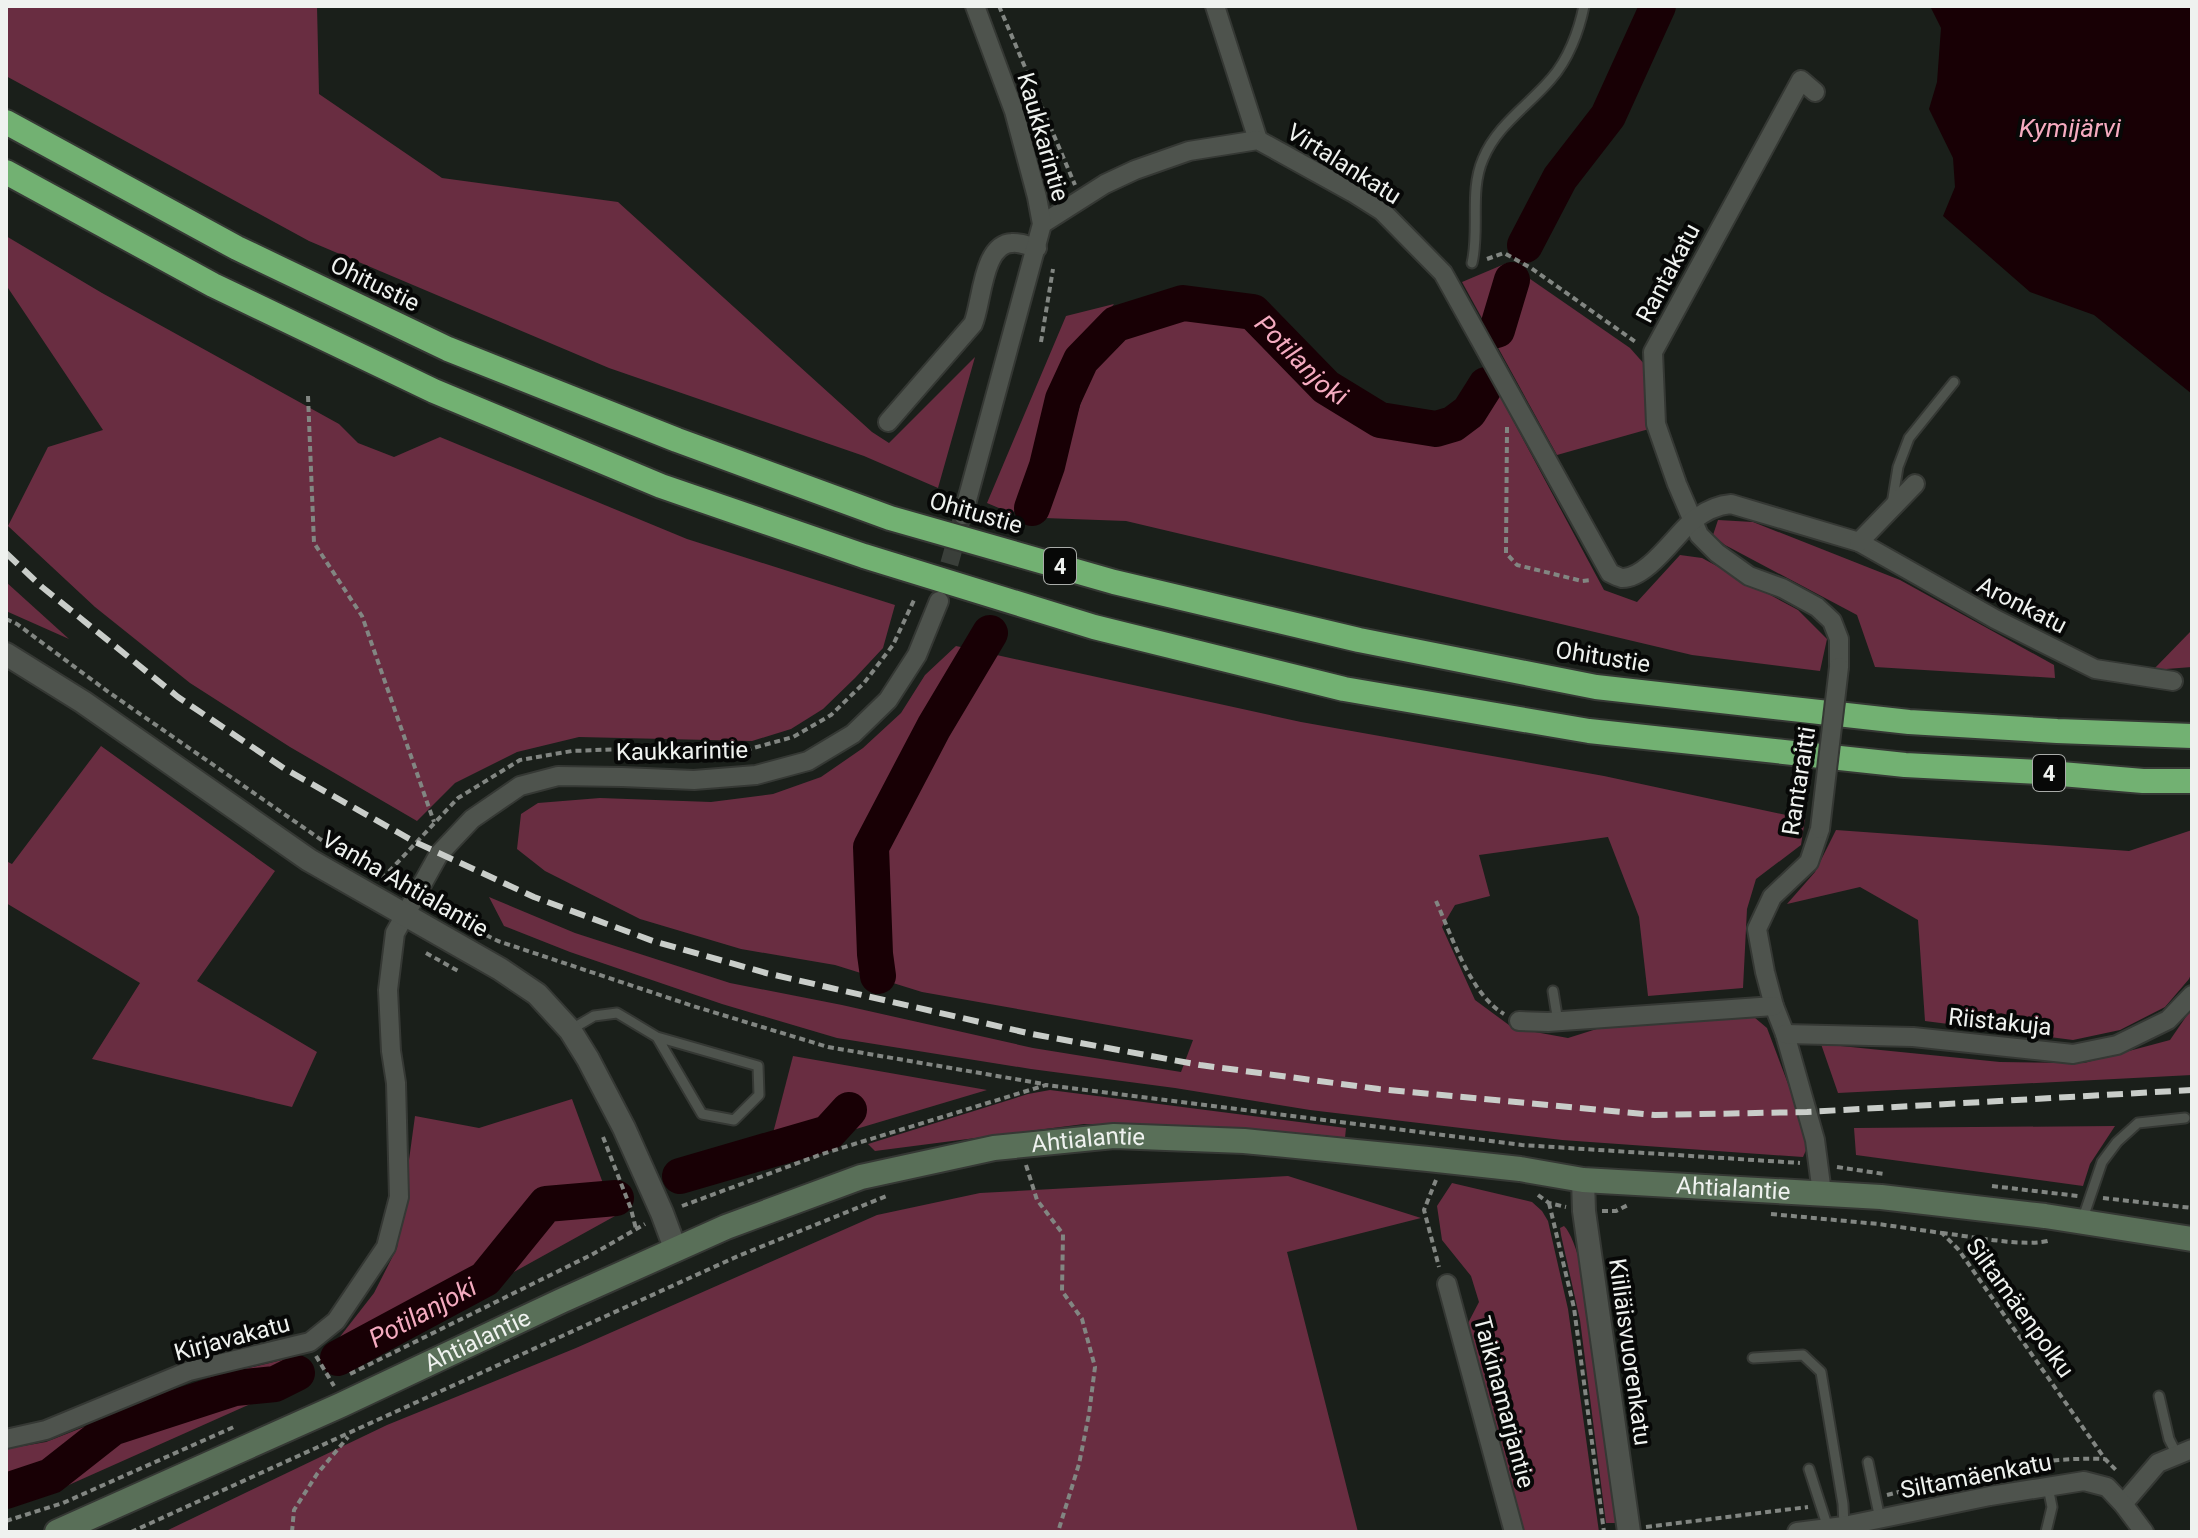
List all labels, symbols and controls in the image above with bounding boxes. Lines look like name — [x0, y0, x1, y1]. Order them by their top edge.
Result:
street label: Kaukkarintie — [1011, 70, 1075, 204]
water label: Kymijärvi — [2019, 113, 2122, 143]
street label: Virtalankatu — [1282, 118, 1406, 210]
street label: Rantakatu — [1630, 219, 1706, 327]
street label: Ohitustie — [326, 250, 424, 318]
water label: Potilanjoki — [1249, 308, 1354, 412]
street label: Ohitustie — [926, 486, 1026, 540]
road number: 4 — [1044, 548, 1076, 584]
street label: Aronkatu — [1973, 571, 2071, 639]
street label: Ohitustie — [1554, 636, 1652, 678]
street label: Rantaraitti — [1777, 724, 1821, 838]
street label: Kaukkarintie — [616, 736, 748, 766]
road number: 4 — [2033, 755, 2065, 791]
street label: Vanha Ahtialantie — [317, 825, 493, 943]
street label: Riistakuja — [1947, 1003, 2053, 1041]
street label: Ahtialantie — [1030, 1122, 1146, 1158]
street label: Ahtialantie — [1675, 1171, 1791, 1206]
street label: Siltamäenpolku — [1960, 1233, 2080, 1383]
street label: Kiiliäisvuorenkatu — [1603, 1257, 1657, 1447]
water label: Potilanjoki — [364, 1271, 482, 1354]
street label: Ahtialantie — [420, 1303, 535, 1378]
street label: Kirjavakatu — [171, 1309, 293, 1367]
street label: Taikinamarjantie — [1468, 1313, 1540, 1491]
street label: Siltamäenkatu — [1898, 1448, 2054, 1504]

